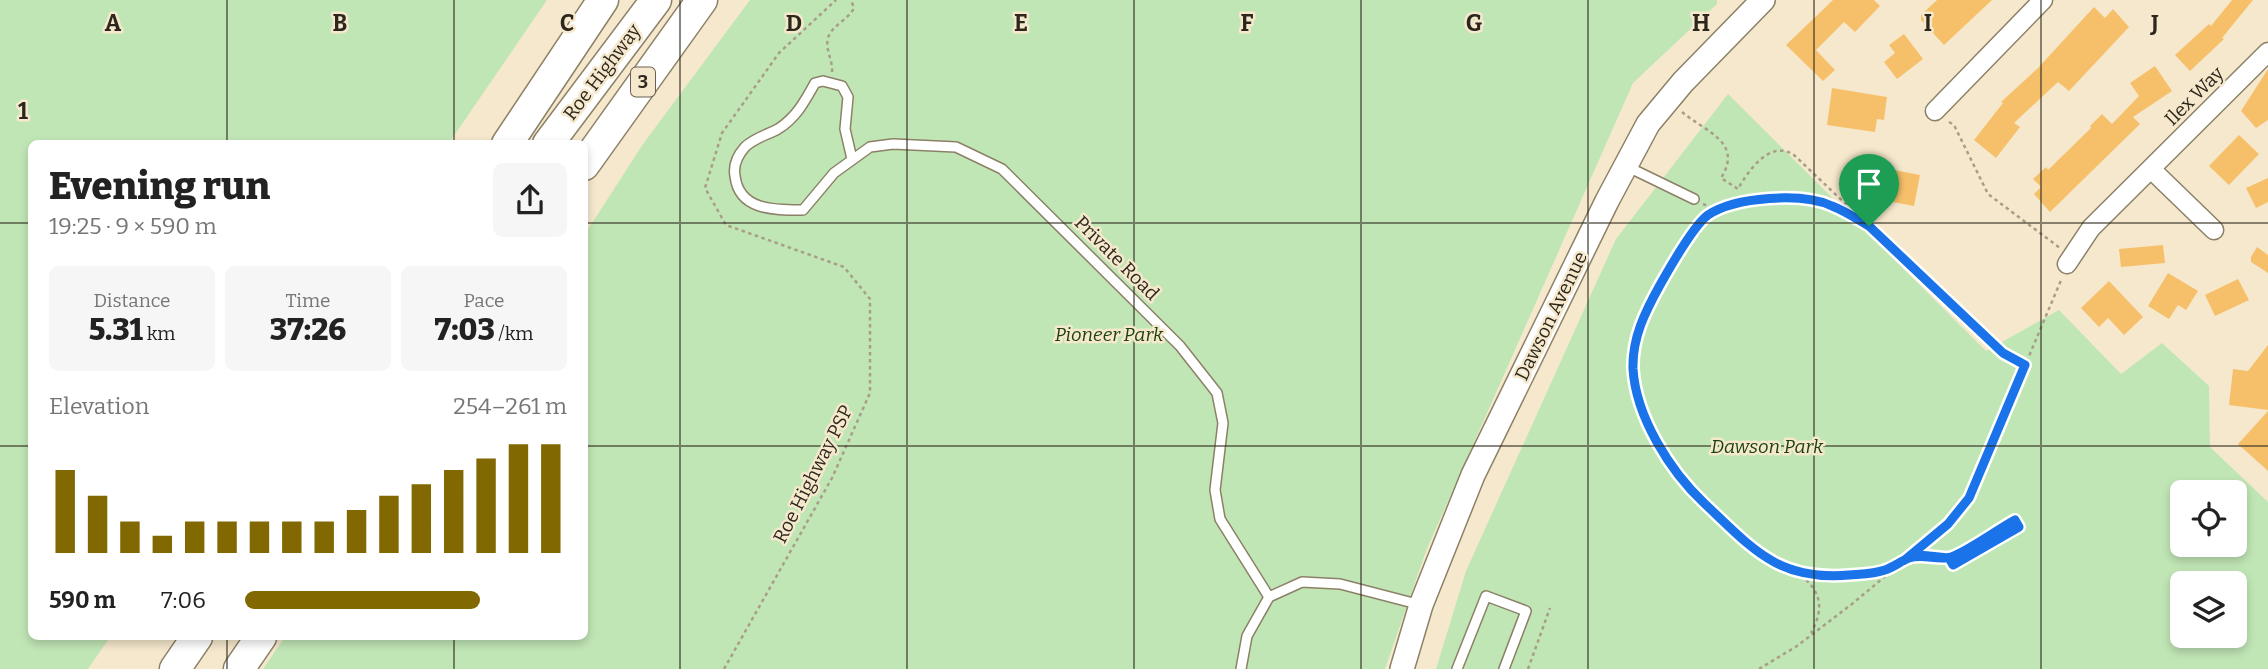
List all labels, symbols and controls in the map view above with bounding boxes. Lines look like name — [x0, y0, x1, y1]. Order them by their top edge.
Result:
text: A — [105, 9, 122, 37]
text: B — [333, 9, 347, 37]
text: C — [560, 9, 574, 37]
text: D — [786, 9, 802, 37]
text: E — [1014, 9, 1028, 37]
text: F — [1241, 9, 1254, 37]
text: G — [1466, 9, 1483, 37]
text: H — [1692, 9, 1710, 37]
text: I — [1924, 9, 1932, 37]
text: J — [2149, 9, 2159, 37]
street label: Roe Highway — [558, 19, 646, 125]
street label: Ilex Way — [2160, 61, 2229, 130]
road number: 3 — [631, 68, 655, 96]
text: 1 — [18, 97, 28, 125]
pin — [1839, 154, 1899, 226]
text: Evening run — [49, 163, 270, 209]
button: share — [493, 163, 567, 237]
icon: arrive — [1850, 165, 1888, 203]
street label: Private Road — [1070, 211, 1164, 305]
text: 19:25 · 9 × 590 m — [49, 212, 217, 240]
street label: Dawson Avenue — [1510, 248, 1592, 384]
text: Distance — [94, 289, 170, 312]
text: Time — [286, 289, 330, 312]
text: Pace — [463, 289, 505, 312]
text: 5.31 — [89, 312, 143, 348]
text: 37:26 — [270, 312, 346, 348]
text: 7:03 — [435, 312, 495, 348]
text: km — [143, 322, 175, 345]
text: /km — [495, 322, 533, 345]
park label: Pioneer Park — [1055, 323, 1164, 346]
text: Elevation — [49, 392, 149, 420]
text: 254–261 m — [453, 392, 567, 420]
street label: Roe Highway PSP — [768, 401, 858, 547]
park label: Dawson Park — [1711, 435, 1824, 458]
map controls — [2170, 480, 2247, 648]
button: locate — [2170, 480, 2247, 557]
button: layers — [2170, 571, 2247, 648]
text: 590 m — [49, 586, 116, 614]
text: 7:06 — [161, 586, 206, 614]

